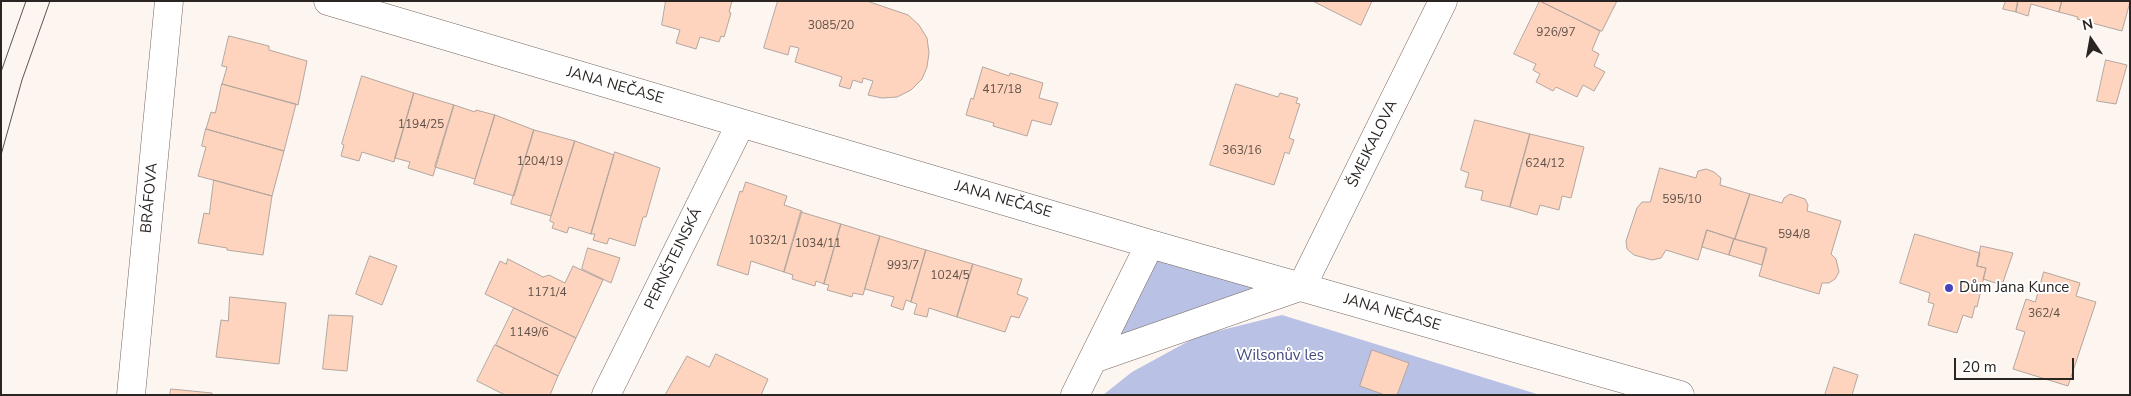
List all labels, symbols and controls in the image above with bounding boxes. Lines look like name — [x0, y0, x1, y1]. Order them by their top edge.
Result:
text: N — [2081, 14, 2095, 35]
north arrow — [2066, 15, 2116, 65]
house number: 3085/20 — [808, 19, 854, 33]
house number: 926/97 — [1536, 26, 1576, 40]
street label: JANA NEČASE — [564, 64, 666, 108]
house number: 417/18 — [982, 83, 1022, 97]
street label: ŠMEJKALOVA — [1344, 97, 1402, 191]
house number: 1194/25 — [398, 118, 444, 132]
house number: 363/16 — [1222, 144, 1262, 158]
house number: 1204/19 — [517, 155, 563, 169]
house number: 624/12 — [1525, 157, 1565, 171]
street label: BRÁFOVA — [138, 162, 162, 234]
street label: JANA NEČASE — [952, 178, 1054, 222]
house number: 595/10 — [1662, 193, 1702, 207]
street label: PERNŠTEJNSKÁ — [642, 205, 706, 313]
house number: 594/8 — [1778, 228, 1810, 242]
house number: 1032/1 — [748, 234, 788, 248]
house number: 1034/11 — [795, 237, 841, 251]
house number: 993/7 — [887, 259, 919, 273]
house number: 1024/5 — [930, 269, 970, 283]
place label: Dům Jana Kunce — [1959, 279, 2069, 297]
marker: Dům Jana Kunce — [1943, 282, 1955, 294]
house number: 1171/4 — [527, 286, 567, 300]
street label: JANA NEČASE — [1341, 291, 1443, 335]
house number: 362/4 — [2028, 307, 2060, 321]
house number: 1149/6 — [509, 326, 549, 340]
park label: Wilsonův les — [1236, 347, 1324, 365]
scale bar — [1956, 348, 2076, 380]
text: 20 m — [1962, 357, 1997, 377]

